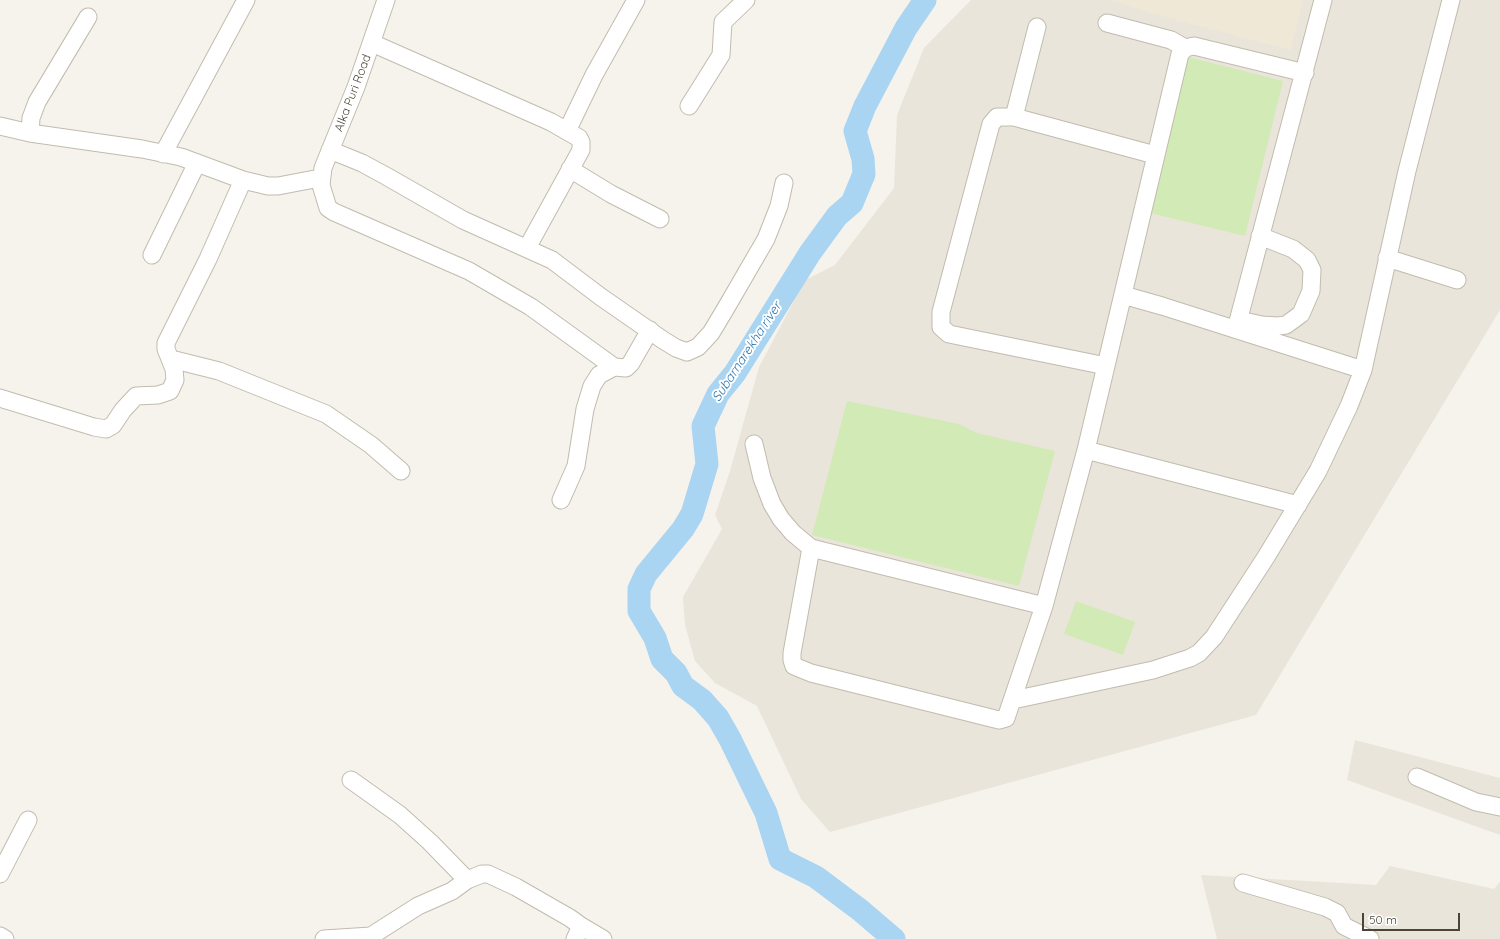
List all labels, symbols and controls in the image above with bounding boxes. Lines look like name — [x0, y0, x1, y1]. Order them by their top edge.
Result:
street label: Alka Puri Road — [332, 52, 374, 134]
water label: Subarnarekha river — [709, 299, 785, 405]
scale bar — [1364, 905, 1462, 931]
text: 50 m — [1369, 912, 1397, 927]

